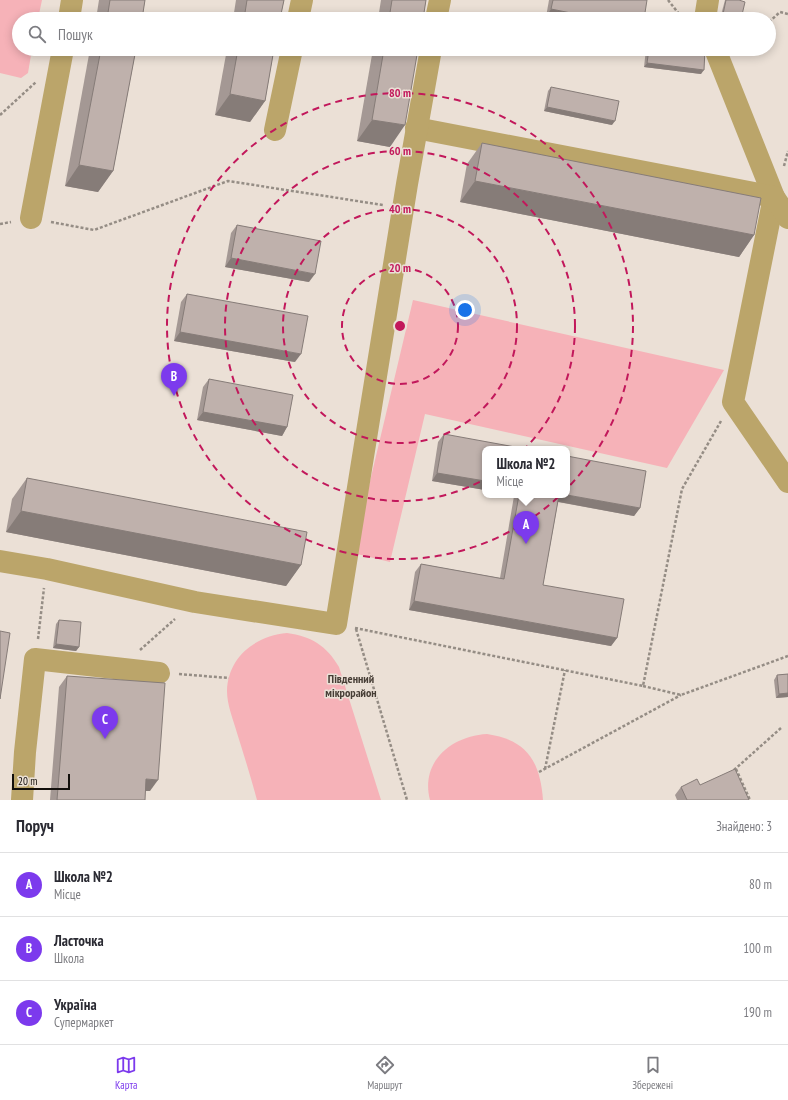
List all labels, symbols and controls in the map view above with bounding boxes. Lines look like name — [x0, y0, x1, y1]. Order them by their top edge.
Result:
search box — [12, 12, 776, 56]
icon: search — [26, 23, 48, 45]
text: Пошук — [58, 25, 93, 44]
text: 80 m — [389, 85, 411, 100]
text: 60 m — [389, 143, 411, 158]
text: 40 m — [389, 201, 411, 216]
text: 20 m — [389, 260, 411, 275]
your location — [455, 300, 475, 320]
centre of rings — [393, 319, 407, 333]
pin: B — [161, 363, 187, 396]
popup — [482, 446, 570, 498]
text: Школа №2 — [496, 454, 556, 473]
text: Місце — [496, 473, 523, 490]
pin: A — [513, 511, 539, 544]
district label: Південний мікрорайон — [325, 671, 377, 700]
pin: C — [92, 706, 118, 739]
scale bar — [12, 772, 70, 791]
text: 20 m — [18, 774, 37, 788]
text: Поруч — [16, 815, 54, 837]
text: Знайдено: 3 — [716, 818, 772, 835]
text: Школа №2 — [54, 867, 113, 886]
text: A — [26, 876, 32, 893]
text: 80 m — [749, 876, 772, 893]
text: Місце — [54, 886, 81, 903]
text: Ласточка — [54, 931, 104, 950]
text: B — [26, 940, 32, 957]
text: 100 m — [743, 940, 772, 957]
text: Школа — [54, 950, 84, 967]
text: Україна — [54, 995, 97, 1014]
text: C — [26, 1004, 32, 1021]
text: 190 m — [743, 1004, 772, 1021]
text: Супермаркет — [54, 1014, 113, 1031]
tab: Карта — [115, 1054, 137, 1092]
tab: Маршрут — [367, 1054, 402, 1092]
tab: Збережені — [632, 1054, 673, 1092]

